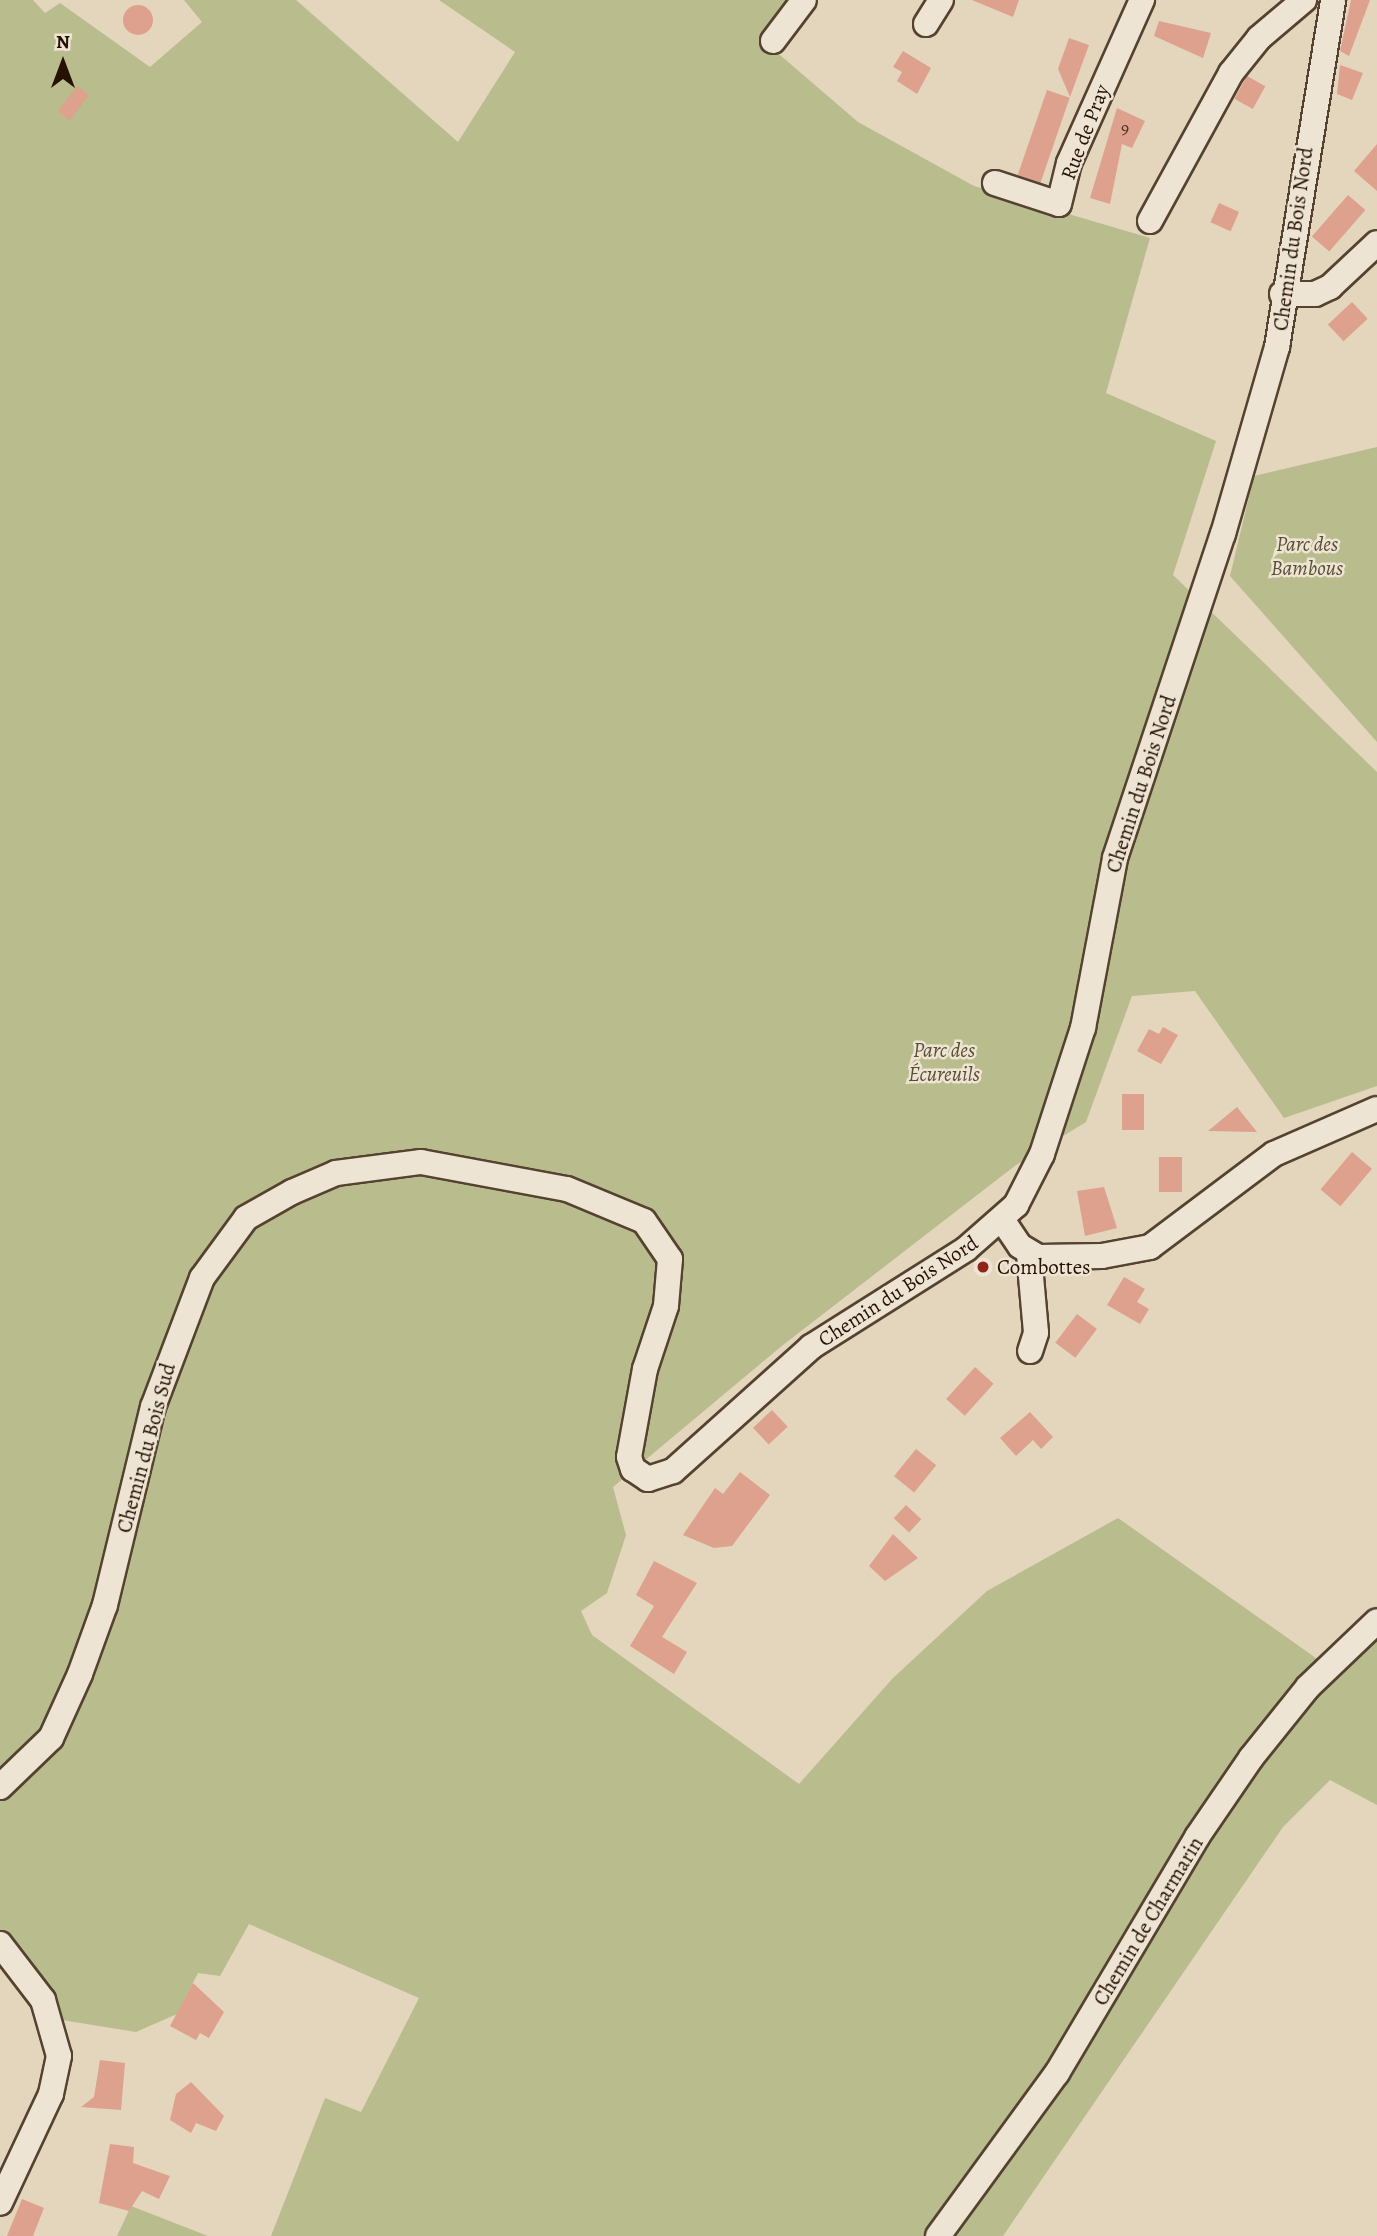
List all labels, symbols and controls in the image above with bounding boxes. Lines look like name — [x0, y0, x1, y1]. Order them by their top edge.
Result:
north arrow — [28, 28, 98, 98]
text: N — [56, 29, 70, 55]
street label: Rue de Pray — [1055, 81, 1115, 183]
house number: 9 — [1121, 117, 1129, 139]
street label: Chemin du Bois Nord — [1268, 146, 1318, 332]
park label: Parc des Bambous — [1271, 531, 1343, 581]
street label: Chemin du Bois Nord — [1100, 692, 1182, 876]
park label: Parc des Écureuils — [908, 1037, 980, 1087]
street label: Chemin du Bois Nord — [813, 1230, 983, 1352]
place label: Combottes — [997, 1254, 1090, 1280]
marker: Combottes — [975, 1259, 991, 1275]
street label: Chemin du Bois Sud — [111, 1360, 181, 1536]
street label: Chemin de Charmarin — [1088, 1832, 1208, 2010]

